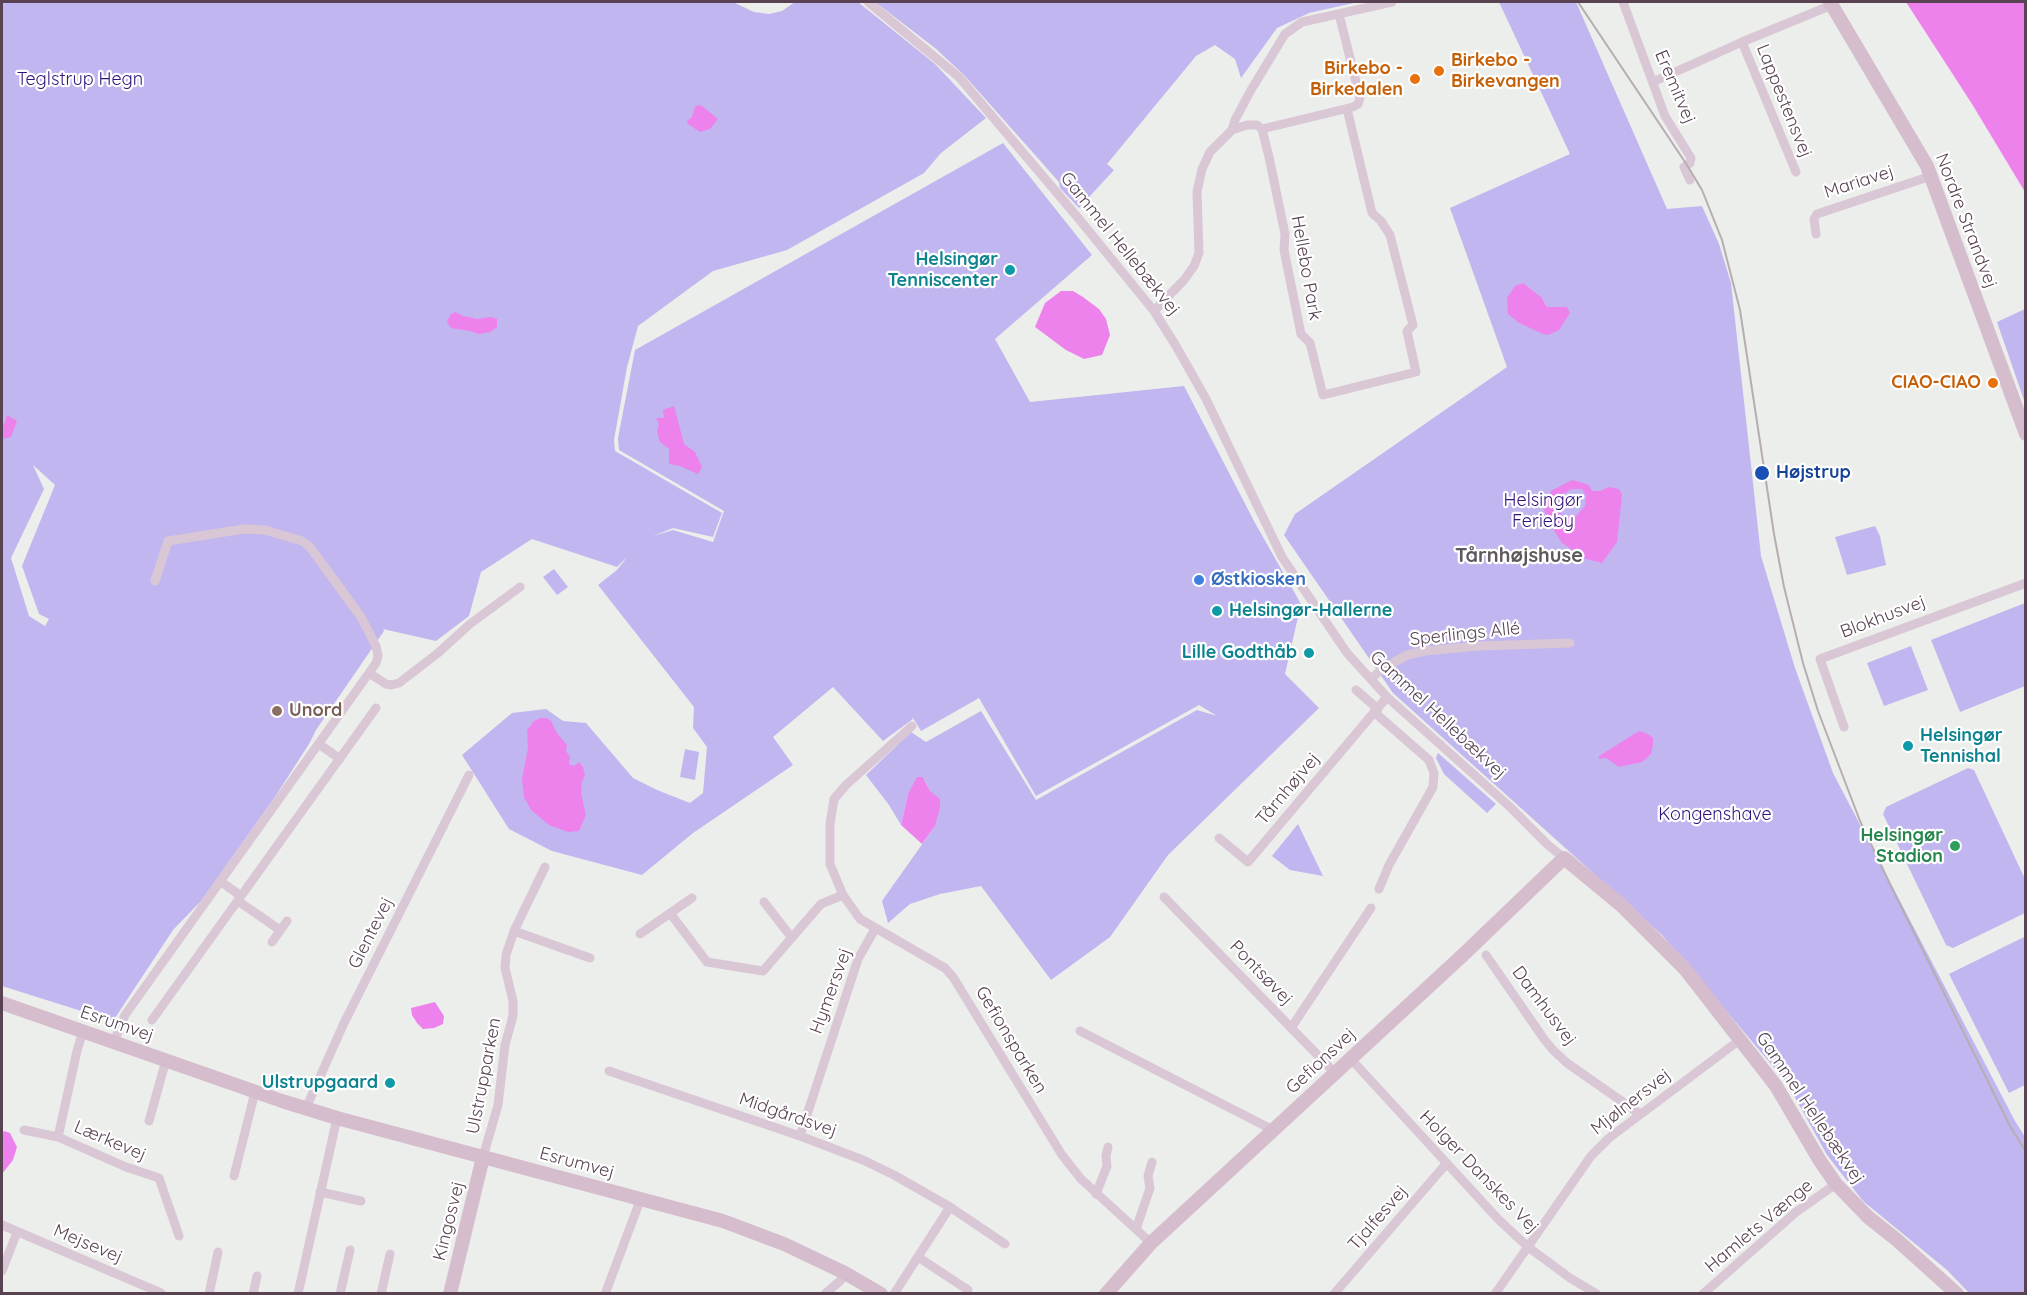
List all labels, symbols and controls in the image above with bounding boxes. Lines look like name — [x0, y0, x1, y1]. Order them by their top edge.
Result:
street label: Lappestensvej — [1751, 41, 1817, 161]
street label: Eremitvej — [1650, 47, 1700, 127]
place label: Birkebo - Birkevangen — [1451, 50, 1560, 92]
place label: Birkebo - Birkedalen — [1310, 58, 1403, 100]
marker: Birkebo - Birkevangen — [1432, 64, 1446, 78]
park label: Teglstrup Hegn — [17, 69, 143, 91]
marker: Birkebo - Birkedalen — [1408, 72, 1422, 86]
street label: Nordre Strandvej — [1930, 151, 2002, 291]
street label: Mariavej — [1822, 161, 1896, 203]
street label: Gammel Hellebækvej — [1055, 168, 1185, 320]
street label: Hellebo Park — [1286, 214, 1326, 322]
place label: Helsingør Tenniscenter — [887, 249, 998, 292]
marker: Helsingør Tenniscenter — [1003, 263, 1017, 277]
place label: CIAO-CIAO — [1891, 372, 1981, 394]
marker: CIAO-CIAO — [1986, 376, 2000, 390]
place label: Højstrup — [1776, 462, 1851, 484]
marker: Højstrup — [1753, 464, 1771, 482]
park label: Helsingør Ferieby — [1503, 490, 1583, 532]
district label: Tårnhøjshuse — [1455, 544, 1583, 568]
place label: Østkiosken — [1211, 569, 1306, 591]
marker: Østkiosken — [1192, 573, 1206, 587]
street label: Blokhusvej — [1837, 591, 1929, 643]
place label: Helsingør-Hallerne — [1229, 600, 1392, 622]
marker: Helsingør-Hallerne — [1210, 604, 1224, 618]
street label: Sperlings Allé — [1409, 617, 1521, 651]
place label: Lille Godthåb — [1182, 642, 1297, 664]
marker: Lille Godthåb — [1302, 646, 1316, 660]
street label: Gammel Hellebækvej — [1365, 646, 1511, 784]
place label: Unord — [289, 700, 342, 722]
marker: Unord — [270, 704, 284, 718]
place label: Helsingør Tennishal — [1920, 725, 2003, 768]
marker: Helsingør Tennishal — [1901, 739, 1915, 753]
street label: Tårnhøjvej — [1252, 748, 1324, 830]
park label: Kongenshave — [1658, 804, 1772, 826]
place label: Helsingør Stadion — [1860, 825, 1943, 868]
marker: Helsingør Stadion — [1948, 839, 1962, 853]
street label: Glentevej — [344, 894, 398, 972]
street label: Pontsøvej — [1225, 936, 1297, 1010]
street label: Hymersvej — [806, 945, 856, 1037]
street label: Damhusvej — [1507, 962, 1581, 1050]
street label: Gefionsparken — [971, 982, 1051, 1098]
street label: Esrumvej — [77, 1001, 157, 1047]
street label: Ulstrupparken — [462, 1016, 506, 1136]
street label: Gefionsvej — [1282, 1023, 1360, 1099]
street label: Gammel Hellebækvej — [1751, 1028, 1869, 1188]
street label: Mjølnersvej — [1587, 1064, 1675, 1140]
place label: Ulstrupgaard — [262, 1072, 378, 1094]
marker: Ulstrupgaard — [383, 1076, 397, 1090]
street label: Midgårdsvej — [736, 1088, 840, 1142]
street label: Holger Danskes Vej — [1415, 1106, 1543, 1238]
street label: Lærkevej — [71, 1116, 149, 1166]
street label: Esrumvej — [537, 1143, 617, 1183]
street label: Hamlets Vænge — [1701, 1175, 1817, 1277]
street label: Kingosvej — [429, 1179, 469, 1263]
street label: Tjalfesvej — [1344, 1181, 1412, 1255]
street label: Mejsevej — [50, 1220, 126, 1268]

